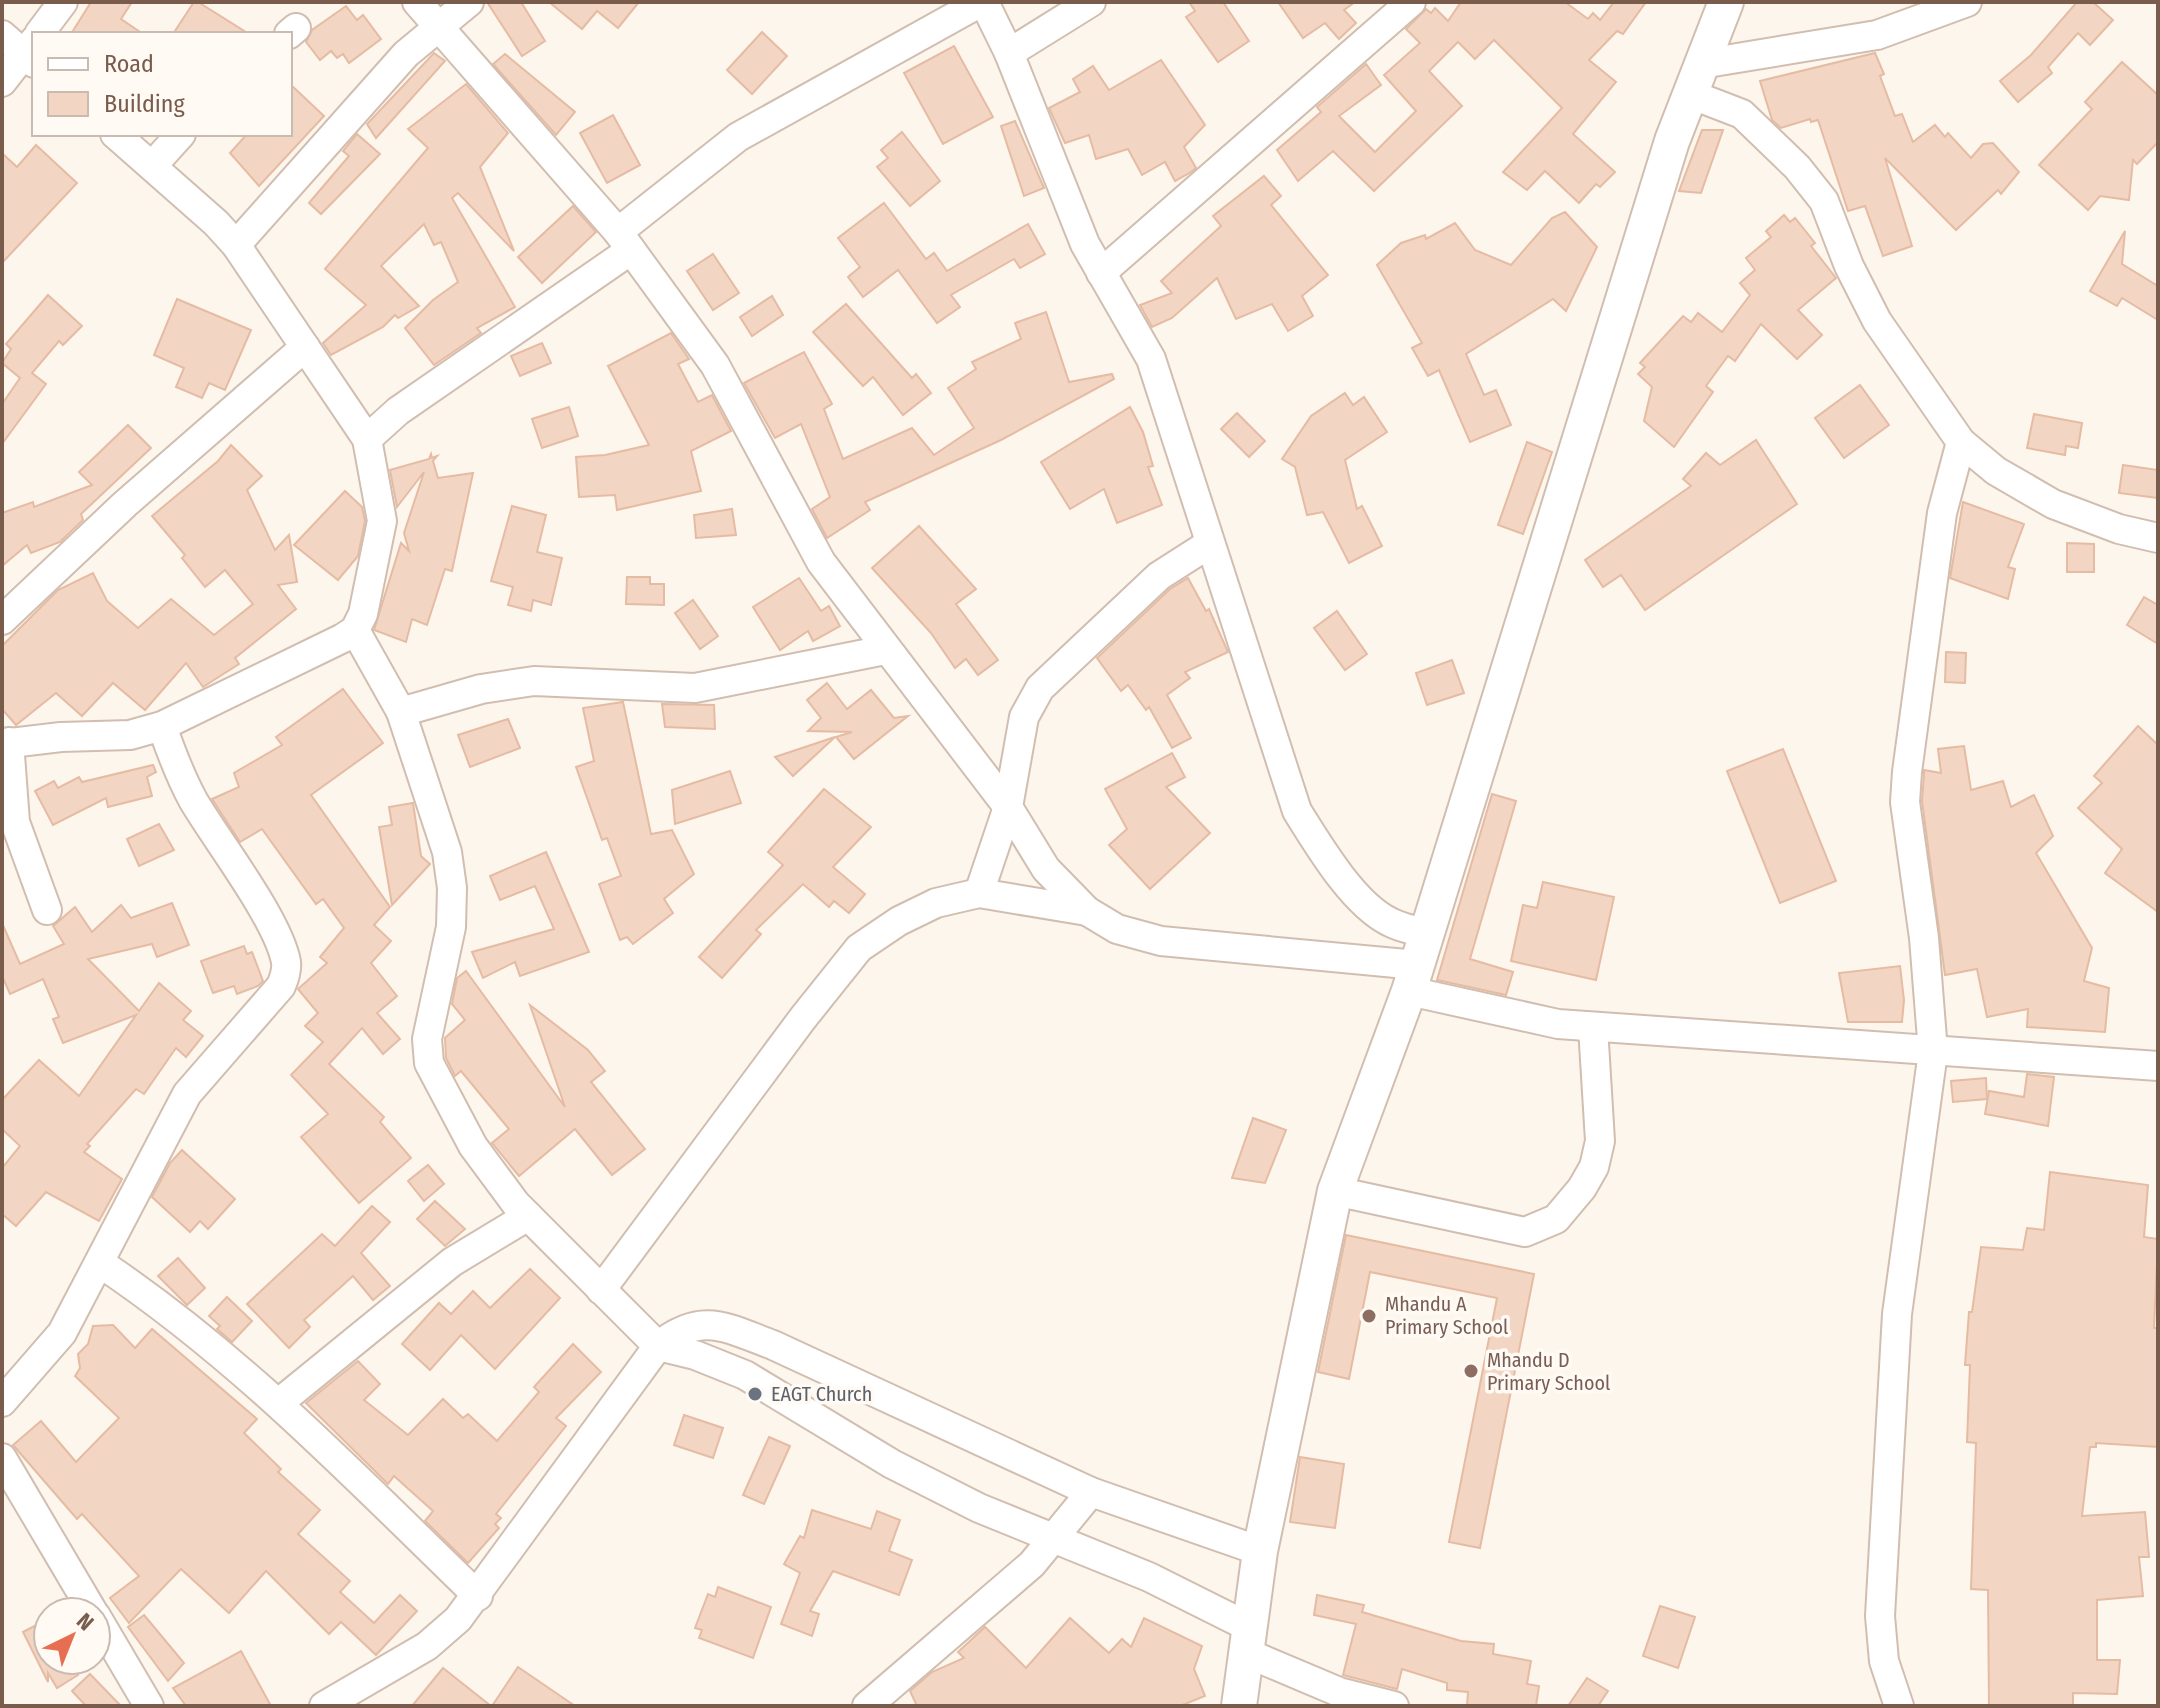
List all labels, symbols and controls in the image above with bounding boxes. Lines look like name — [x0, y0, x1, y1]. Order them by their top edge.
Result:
legend — [32, 32, 292, 136]
text: Road — [104, 50, 154, 78]
text: Building — [104, 90, 186, 118]
place label: Mhandu A Primary School — [1385, 1292, 1508, 1339]
marker: Mhandu A Primary School — [1360, 1307, 1378, 1325]
place label: Mhandu D Primary School — [1487, 1348, 1610, 1395]
marker: Mhandu D Primary School — [1462, 1362, 1480, 1380]
place label: EAGT Church — [771, 1382, 872, 1406]
marker: EAGT Church — [746, 1385, 764, 1403]
north arrow — [32, 1596, 112, 1676]
text: N — [71, 1607, 99, 1636]

